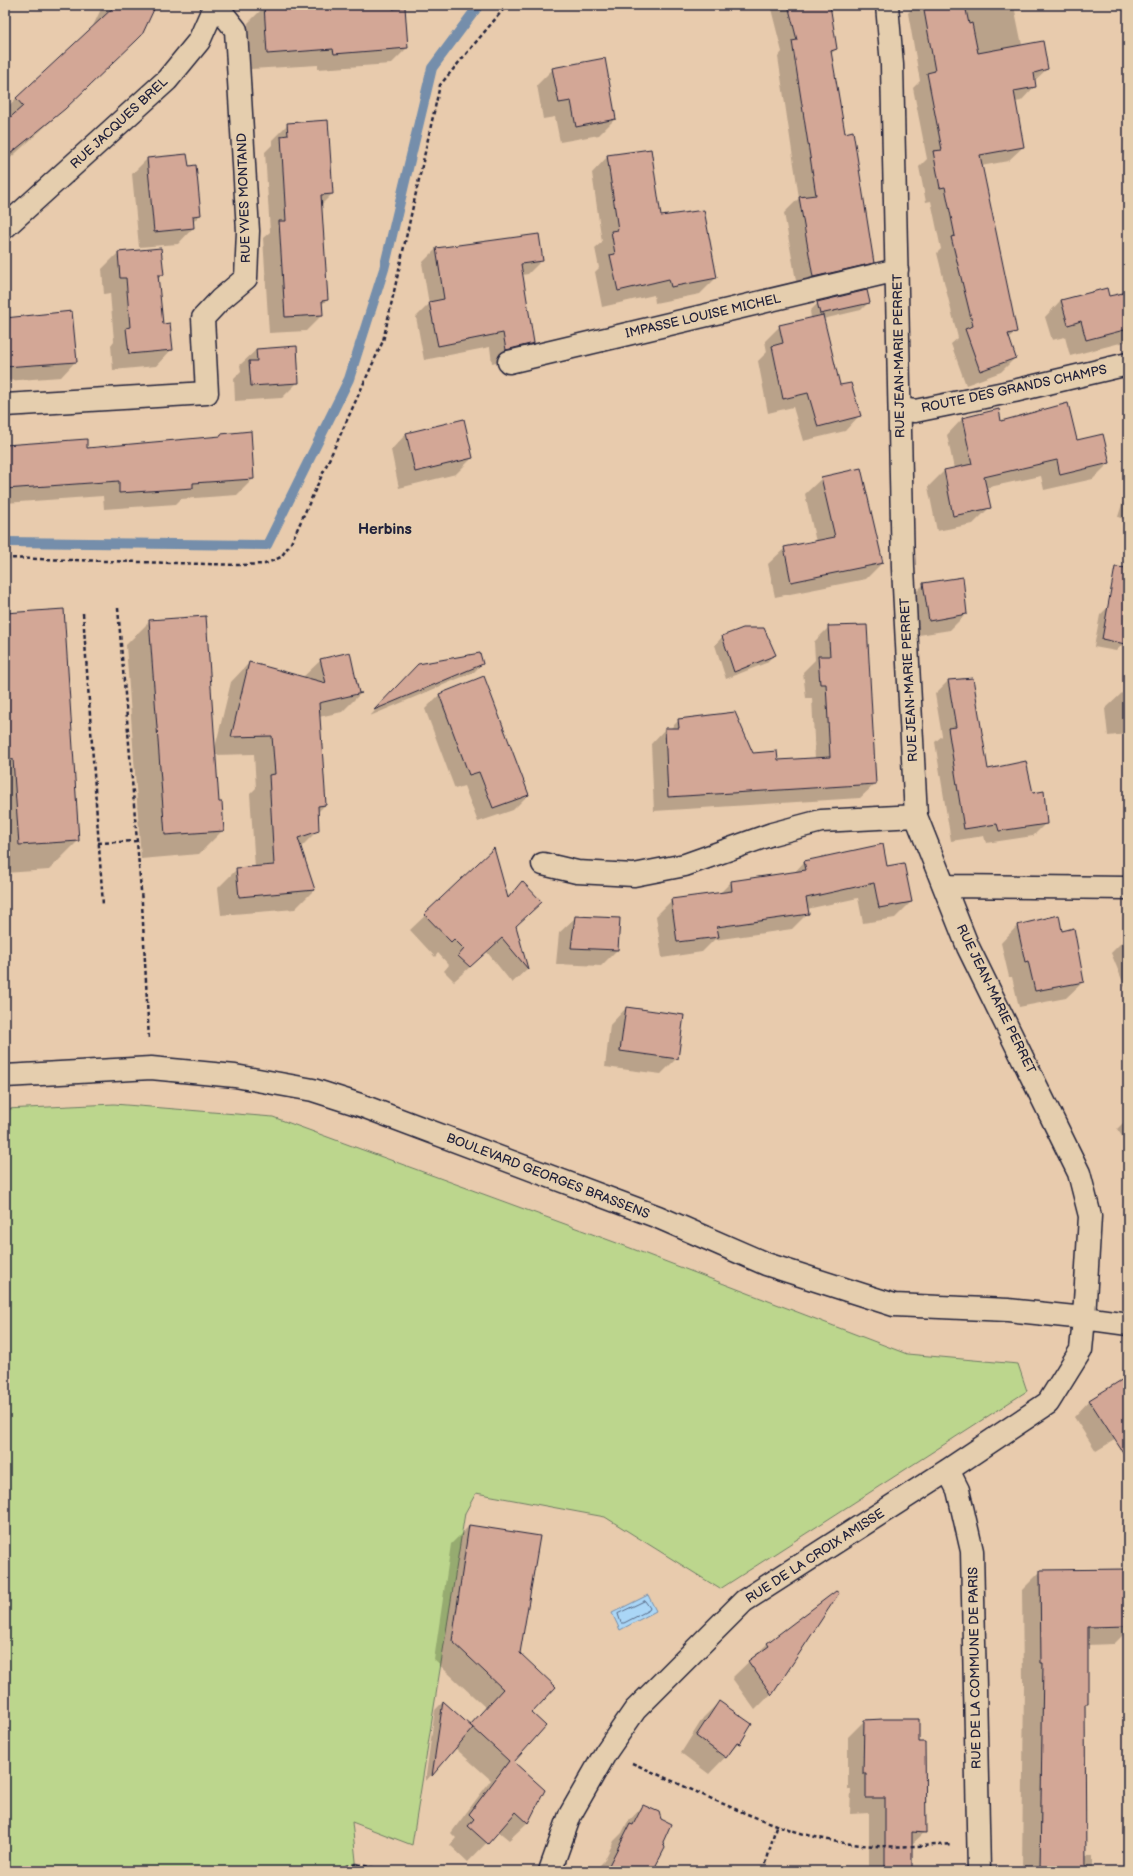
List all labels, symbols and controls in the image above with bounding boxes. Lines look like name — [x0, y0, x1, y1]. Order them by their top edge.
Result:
street label: RUE JACQUES BREL — [67, 74, 171, 172]
street label: RUE YVES MONTAND — [234, 133, 254, 263]
street label: RUE JEAN-MARIE PERRET — [890, 274, 908, 438]
street label: IMPASSE LOUISE MICHEL — [624, 290, 783, 342]
street label: ROUTE DES GRANDS CHAMPS — [920, 361, 1108, 417]
district label: Herbins — [358, 520, 412, 539]
street label: RUE JEAN-MARIE PERRET — [897, 597, 921, 762]
street label: RUE JEAN-MARIE PERRET — [953, 922, 1039, 1077]
street label: BOULEVARD GEORGES BRASSENS — [444, 1130, 652, 1222]
street label: RUE DE LA CROIX AMISSE — [743, 1505, 888, 1607]
street label: RUE DE LA COMMUNE DE PARIS — [965, 1567, 985, 1769]

